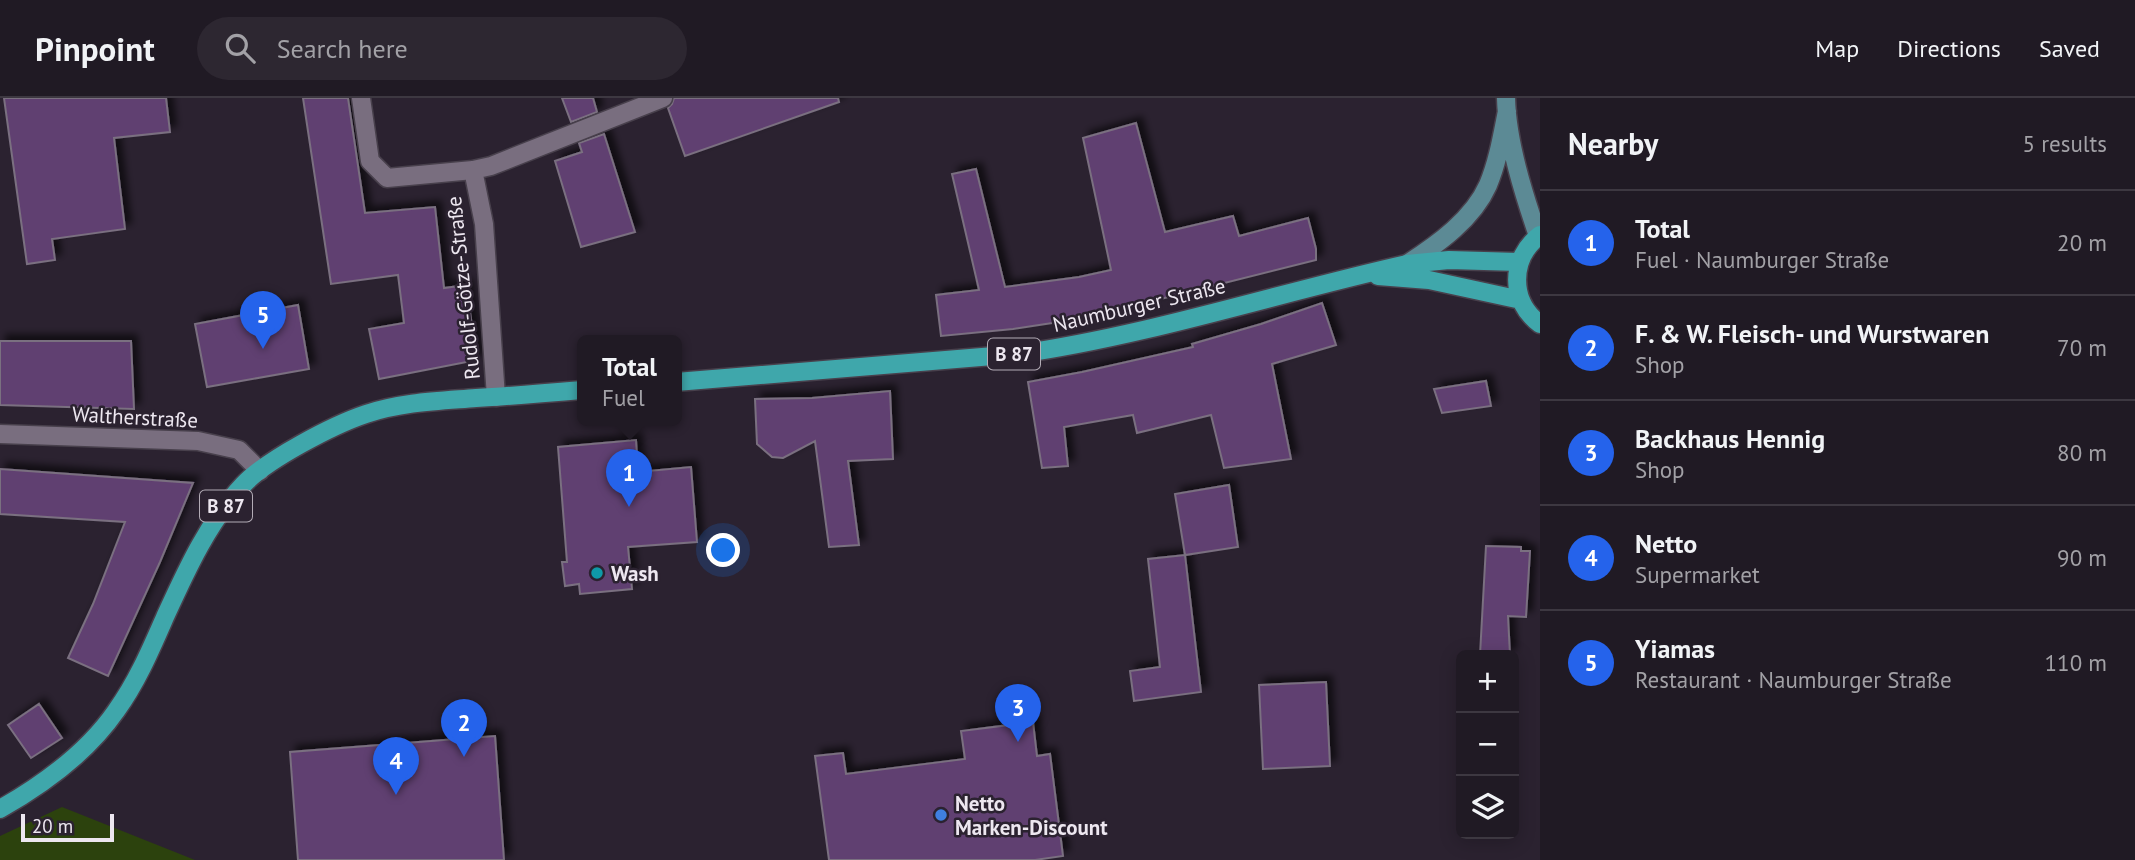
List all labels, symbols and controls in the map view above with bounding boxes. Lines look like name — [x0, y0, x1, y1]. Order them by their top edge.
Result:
search box — [197, 17, 687, 80]
text: Pinpoint — [35, 27, 155, 70]
icon: search — [221, 29, 259, 67]
text: Search here — [277, 32, 408, 65]
text: Map — [1815, 33, 1859, 64]
text: Directions — [1897, 33, 2001, 64]
text: Saved — [2039, 33, 2100, 64]
text: Nearby — [1568, 124, 1658, 163]
text: 5 results — [2023, 129, 2107, 158]
street label: Rudolf-Götze-Straße — [440, 195, 486, 381]
text: Total — [1635, 212, 1690, 245]
text: 1 — [1584, 228, 1598, 257]
text: 20 m — [2057, 228, 2107, 257]
text: Fuel · Naumburger Straße — [1635, 245, 1889, 274]
street label: Naumburger Straße — [1050, 272, 1228, 338]
pin: 5 — [240, 291, 286, 349]
text: F. & W. Fleisch- und Wurstwaren — [1635, 317, 1989, 350]
text: 2 — [1584, 333, 1598, 362]
text: 70 m — [2057, 333, 2107, 362]
popup — [577, 335, 682, 426]
road number: B 87 — [988, 338, 1040, 370]
text: Total — [602, 350, 657, 383]
text: Shop — [1635, 350, 1685, 379]
text: Fuel — [602, 383, 645, 412]
street label: Waltherstraße — [71, 400, 199, 434]
text: Backhaus Hennig — [1635, 422, 1825, 455]
text: 3 — [1584, 438, 1598, 467]
text: 80 m — [2057, 438, 2107, 467]
pin: 1 — [606, 449, 652, 507]
text: Shop — [1635, 455, 1685, 484]
road number: B 87 — [200, 490, 252, 522]
text: Netto — [1635, 527, 1697, 560]
your location — [706, 533, 740, 567]
text: 4 — [1584, 543, 1598, 572]
text: 90 m — [2057, 543, 2107, 572]
place label: Wash — [611, 560, 659, 587]
text: Supermarket — [1635, 560, 1760, 589]
marker: Wash — [589, 565, 605, 581]
text: Yiamas — [1635, 632, 1715, 665]
text: 5 — [1584, 648, 1598, 677]
text: 110 m — [2045, 648, 2107, 677]
map controls — [1456, 650, 1519, 839]
button: + — [1456, 650, 1519, 713]
text: Restaurant · Naumburger Straße — [1635, 665, 1952, 694]
pin: 3 — [995, 684, 1041, 742]
pin: 2 — [441, 699, 487, 757]
button: − — [1456, 713, 1519, 776]
pin: 4 — [373, 737, 419, 795]
button: layers — [1456, 776, 1519, 839]
place label: Netto Marken-Discount — [955, 790, 1108, 841]
marker: Netto Marken-Discount — [933, 807, 949, 823]
scale bar — [21, 811, 114, 843]
text: 20 m — [32, 814, 73, 838]

